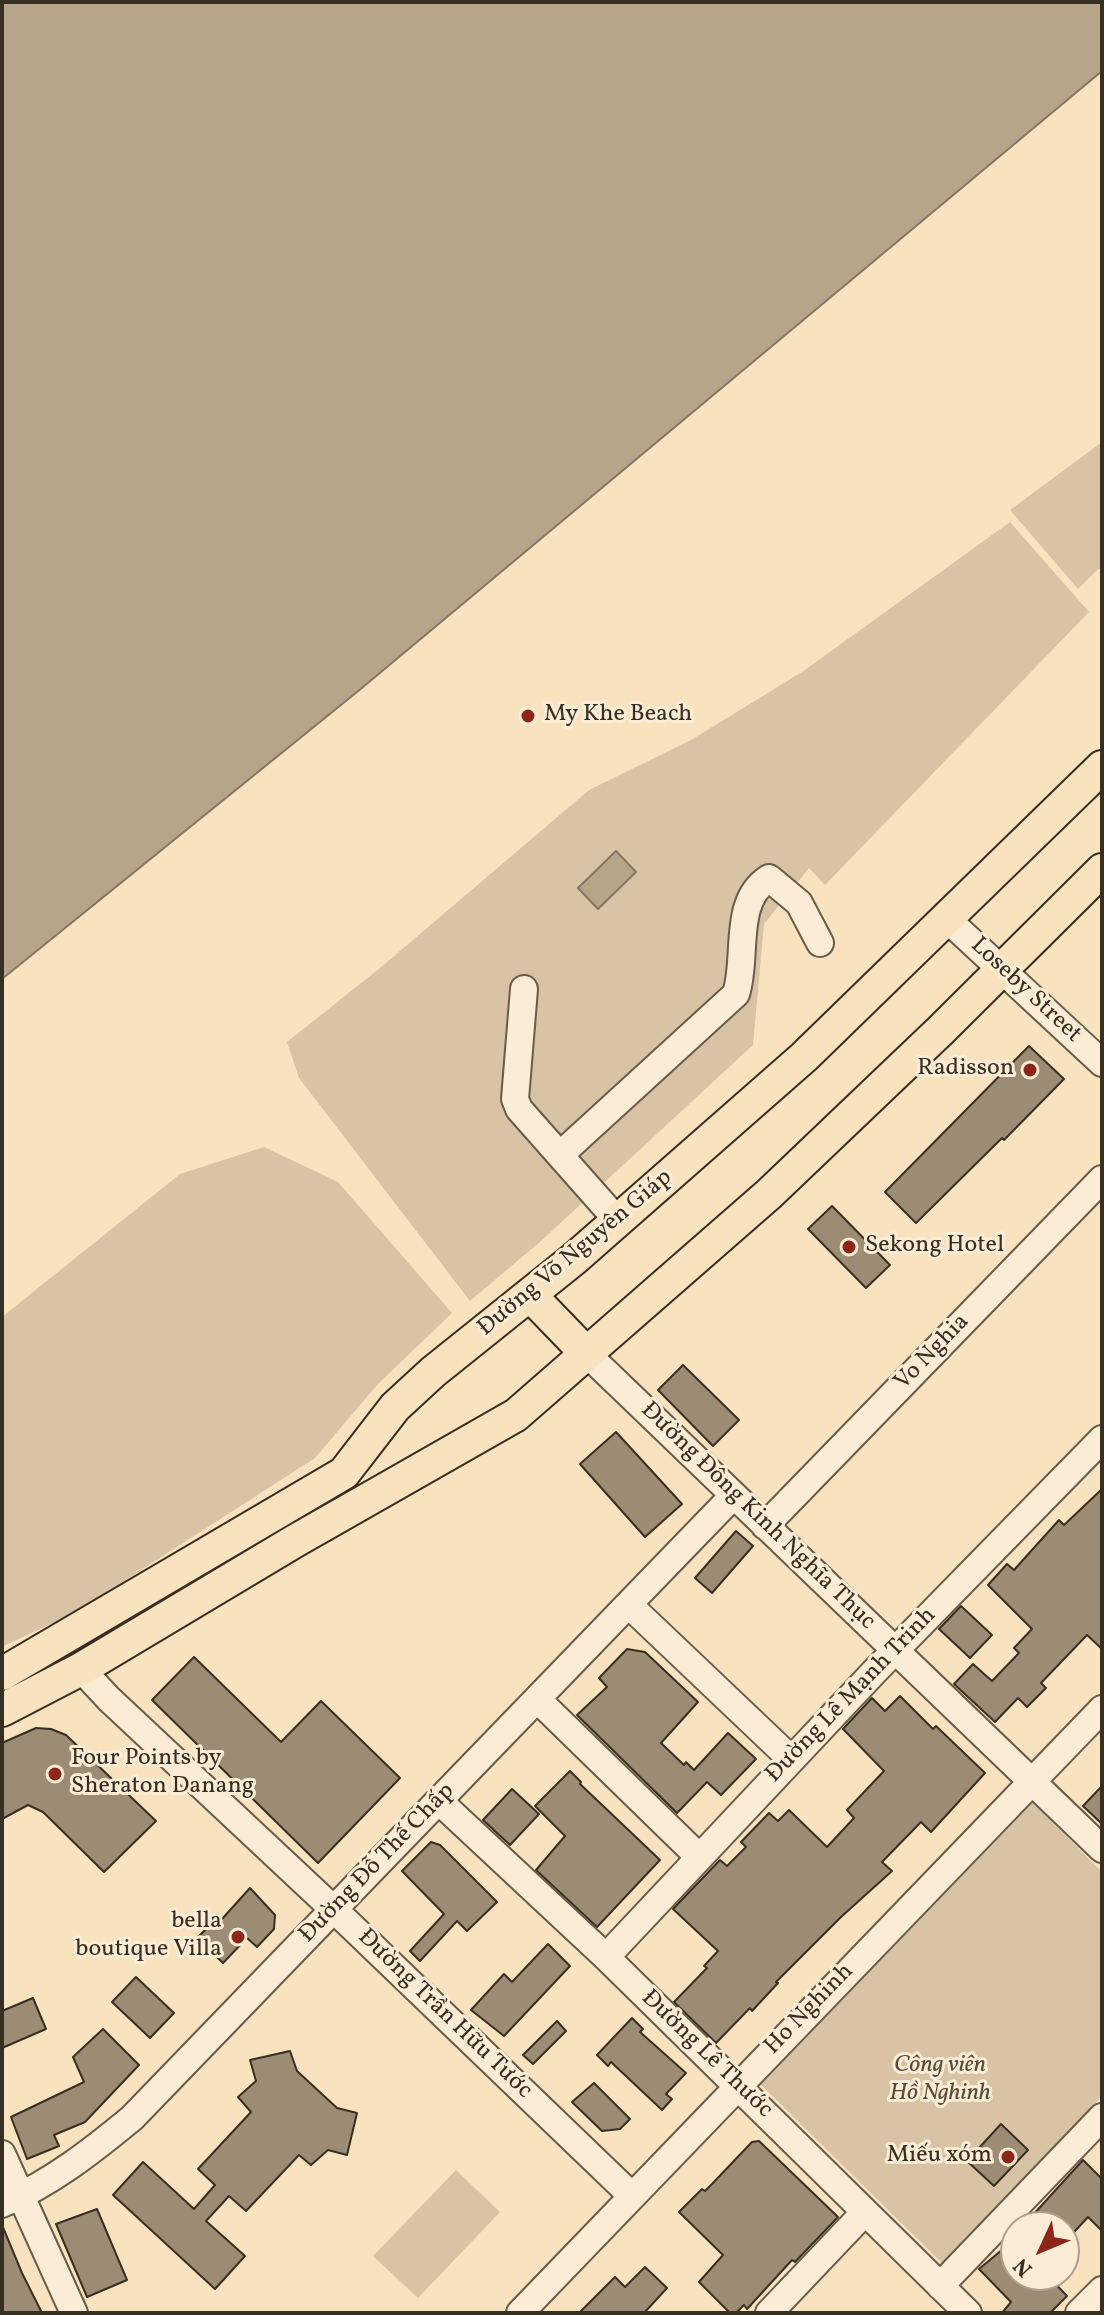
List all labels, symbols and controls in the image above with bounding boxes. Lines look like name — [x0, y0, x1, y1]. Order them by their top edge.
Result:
place label: My Khe Beach — [544, 702, 692, 730]
marker: My Khe Beach — [519, 707, 537, 725]
street label: Loseby Street — [963, 932, 1087, 1050]
place label: Radisson — [917, 1056, 1014, 1084]
marker: Radisson — [1021, 1061, 1039, 1079]
street label: Đường Võ Nguyên Giáp — [473, 1164, 679, 1344]
place label: Sekong Hotel — [865, 1233, 1004, 1261]
marker: Sekong Hotel — [840, 1238, 858, 1256]
street label: Vo Nghia — [890, 1309, 976, 1397]
street label: Đường Đông Kinh Nghĩa Thục — [634, 1397, 880, 1637]
street label: Đường Lê Mạnh Trinh — [761, 1602, 943, 1790]
place label: Four Points by Sheraton Danang — [71, 1746, 254, 1802]
marker: Four Points by Sheraton Danang — [46, 1765, 64, 1783]
street label: Đường Đỗ Thế Chấp — [294, 1778, 462, 1950]
place label: bella boutique Villa — [75, 1909, 222, 1965]
street label: Đường Trần Hữu Tước — [351, 1924, 537, 2106]
marker: bella boutique Villa — [229, 1928, 247, 1946]
street label: Ho Nghinh — [759, 1958, 861, 2062]
street label: Đường Lê Thước — [634, 1985, 778, 2125]
park label: Công viên Hồ Nghinh — [889, 2053, 991, 2109]
place label: Miếu xóm — [887, 2143, 992, 2171]
marker: Miếu xóm — [999, 2148, 1017, 2166]
north arrow — [1000, 2211, 1080, 2291]
text: N — [1007, 2250, 1041, 2283]

